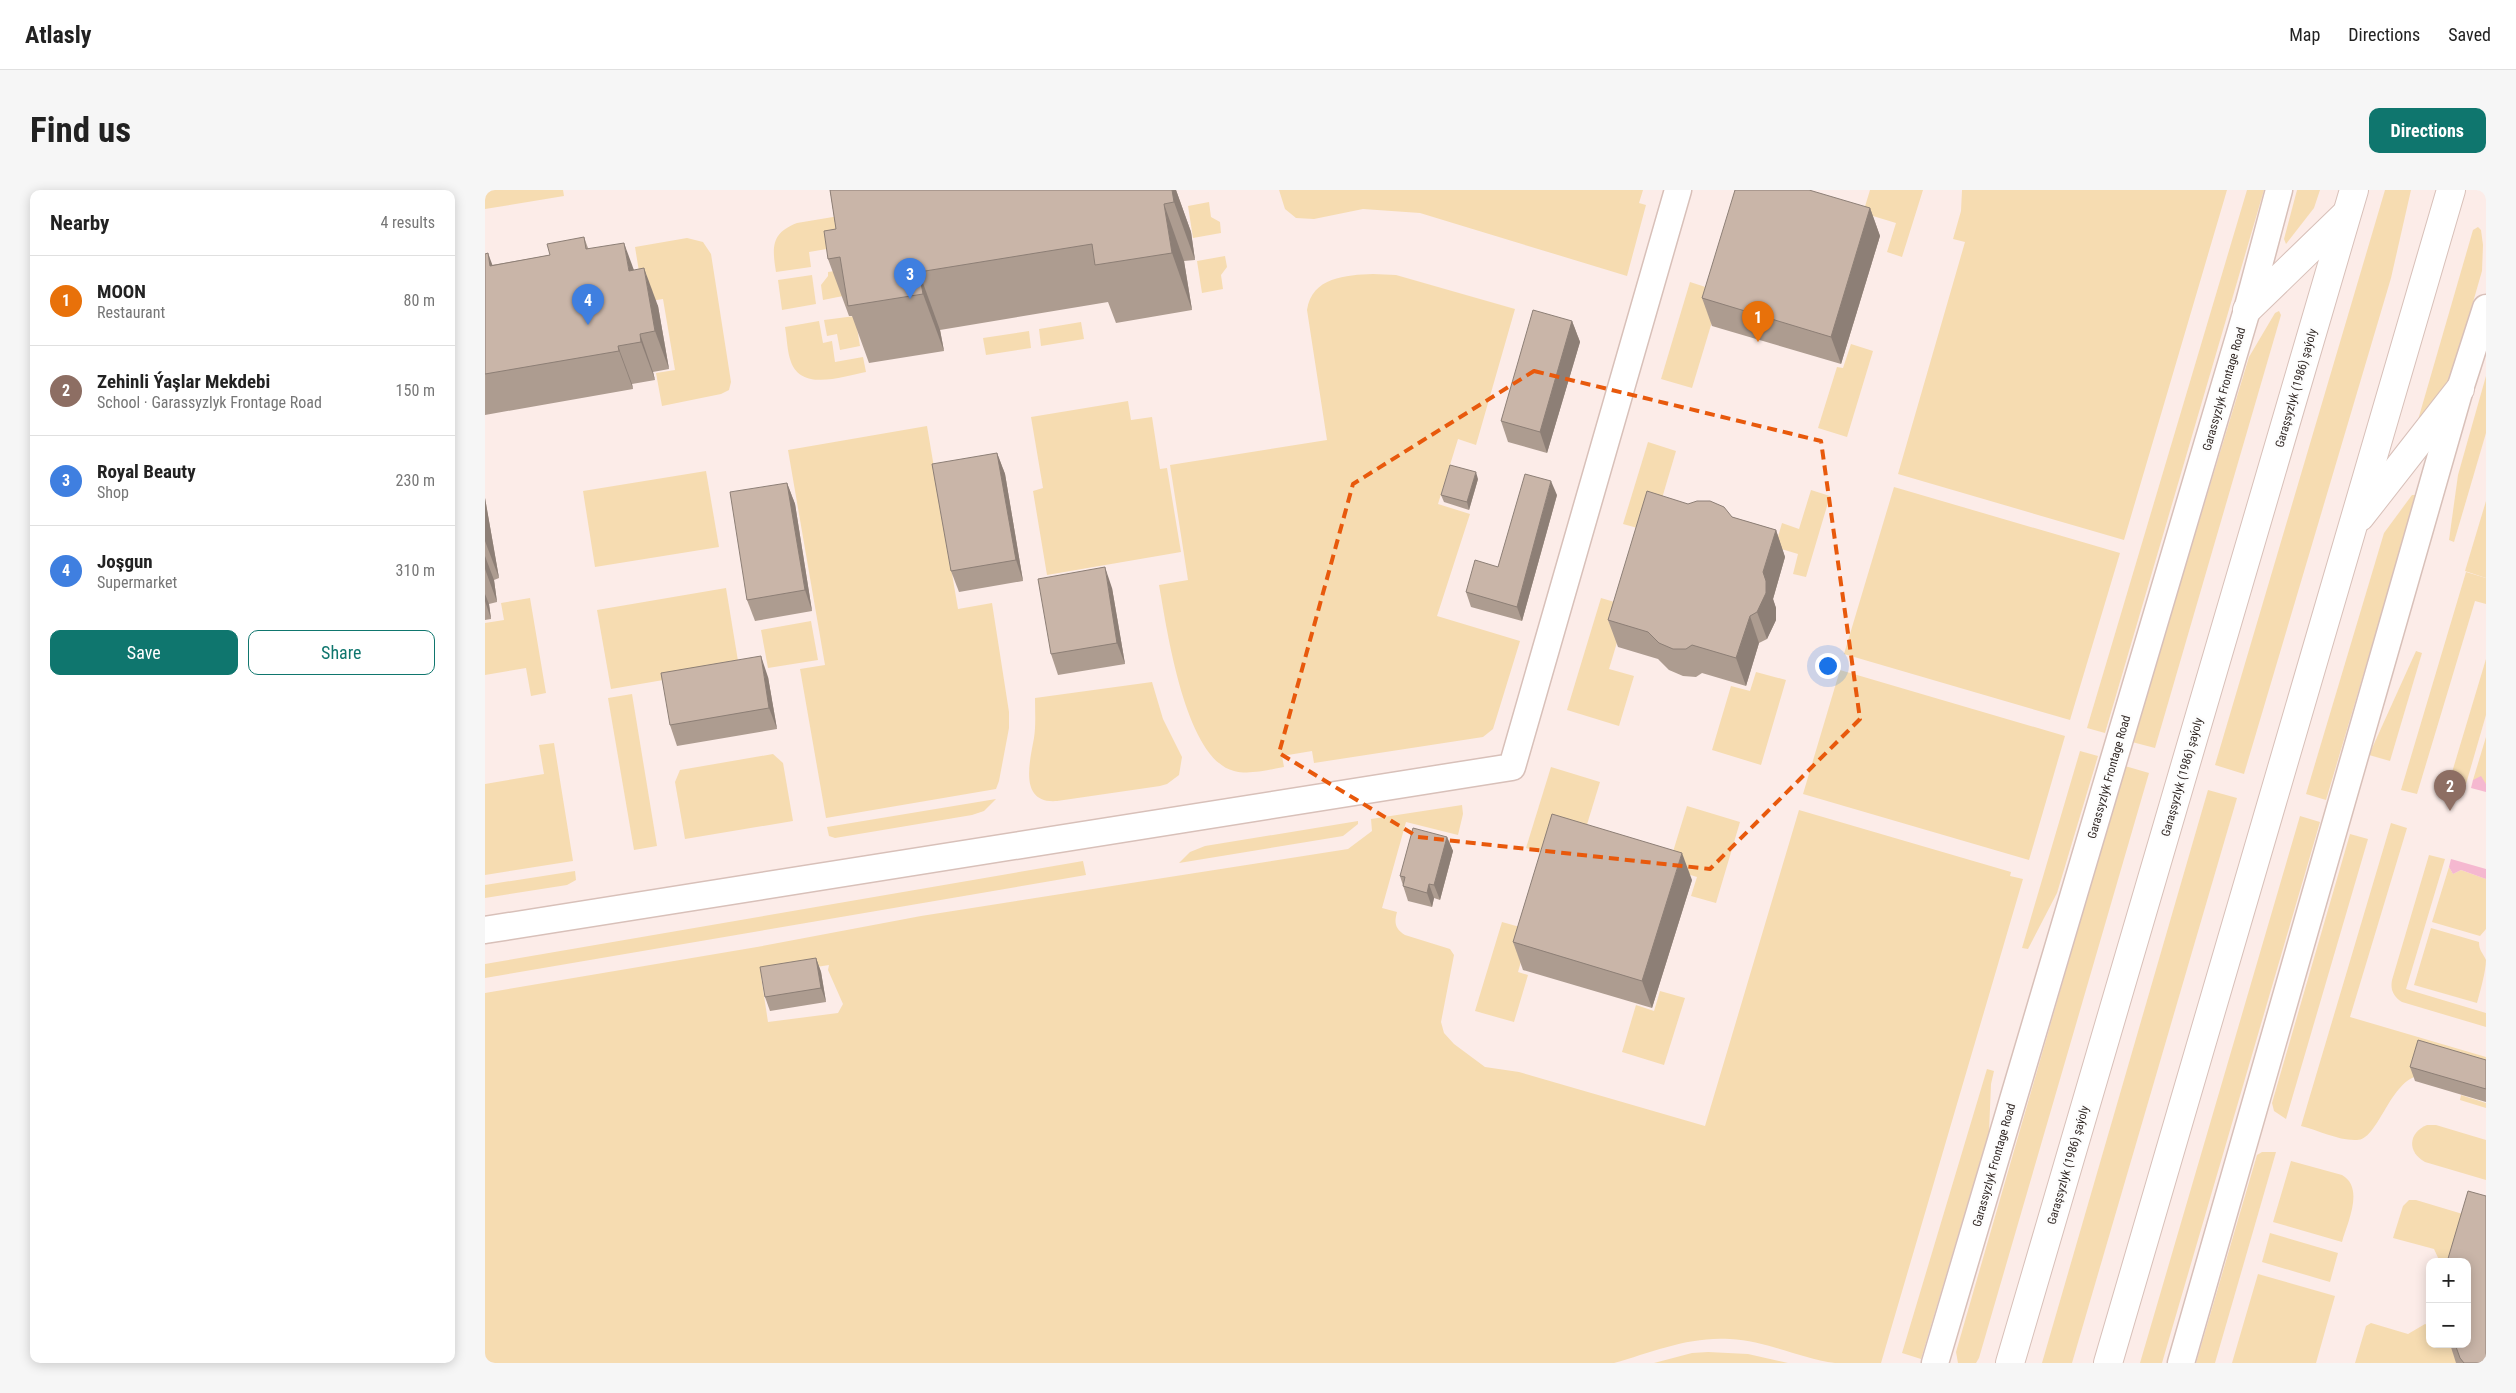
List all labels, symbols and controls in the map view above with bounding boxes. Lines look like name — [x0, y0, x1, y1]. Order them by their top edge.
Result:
text: Atlasly — [25, 21, 91, 49]
text: Map — [2289, 24, 2320, 45]
text: Directions — [2348, 24, 2420, 45]
text: Saved — [2448, 24, 2491, 45]
button: Directions — [2369, 108, 2486, 153]
text: Find us — [30, 110, 131, 151]
text: Nearby — [50, 211, 109, 235]
text: 4 results — [380, 213, 435, 232]
pin: 3 — [894, 258, 926, 299]
text: MOON — [97, 280, 146, 303]
pin: 4 — [572, 284, 604, 325]
text: 1 — [62, 291, 70, 310]
text: 80 m — [403, 291, 435, 310]
pin: 1 — [1742, 301, 1774, 342]
text: Restaurant — [97, 303, 165, 322]
street label: Garassyzlyk Frontage Road — [2200, 326, 2248, 452]
street label: Garaşsyzlyk (1986) şaýoly — [2272, 327, 2320, 449]
text: Zehinli Ýaşlar Mekdebi — [97, 370, 270, 393]
text: 2 — [62, 381, 70, 400]
text: 150 m — [396, 381, 435, 400]
text: School · Garassyzlyk Frontage Road — [97, 393, 322, 412]
text: Royal Beauty — [97, 460, 196, 483]
text: 3 — [62, 471, 70, 490]
text: 230 m — [396, 471, 435, 490]
text: Shop — [97, 483, 129, 502]
text: Joşgun — [97, 550, 153, 573]
text: 4 — [62, 561, 70, 580]
text: 310 m — [396, 561, 435, 580]
text: Supermarket — [97, 573, 177, 592]
button: Save — [50, 630, 238, 675]
button: Share — [248, 630, 435, 675]
your location — [1815, 653, 1841, 679]
street label: Garassyzlyk Frontage Road — [2085, 714, 2133, 840]
street label: Garaşsyzlyk (1986) şaýoly — [2158, 716, 2206, 838]
pin: 2 — [2434, 770, 2466, 811]
street label: Garassyzlyk Frontage Road — [1970, 1102, 2018, 1228]
street label: Garaşsyzlyk (1986) şaýoly — [2044, 1104, 2092, 1226]
map controls — [2426, 1258, 2471, 1348]
button: + — [2426, 1258, 2471, 1303]
button: − — [2426, 1303, 2471, 1348]

